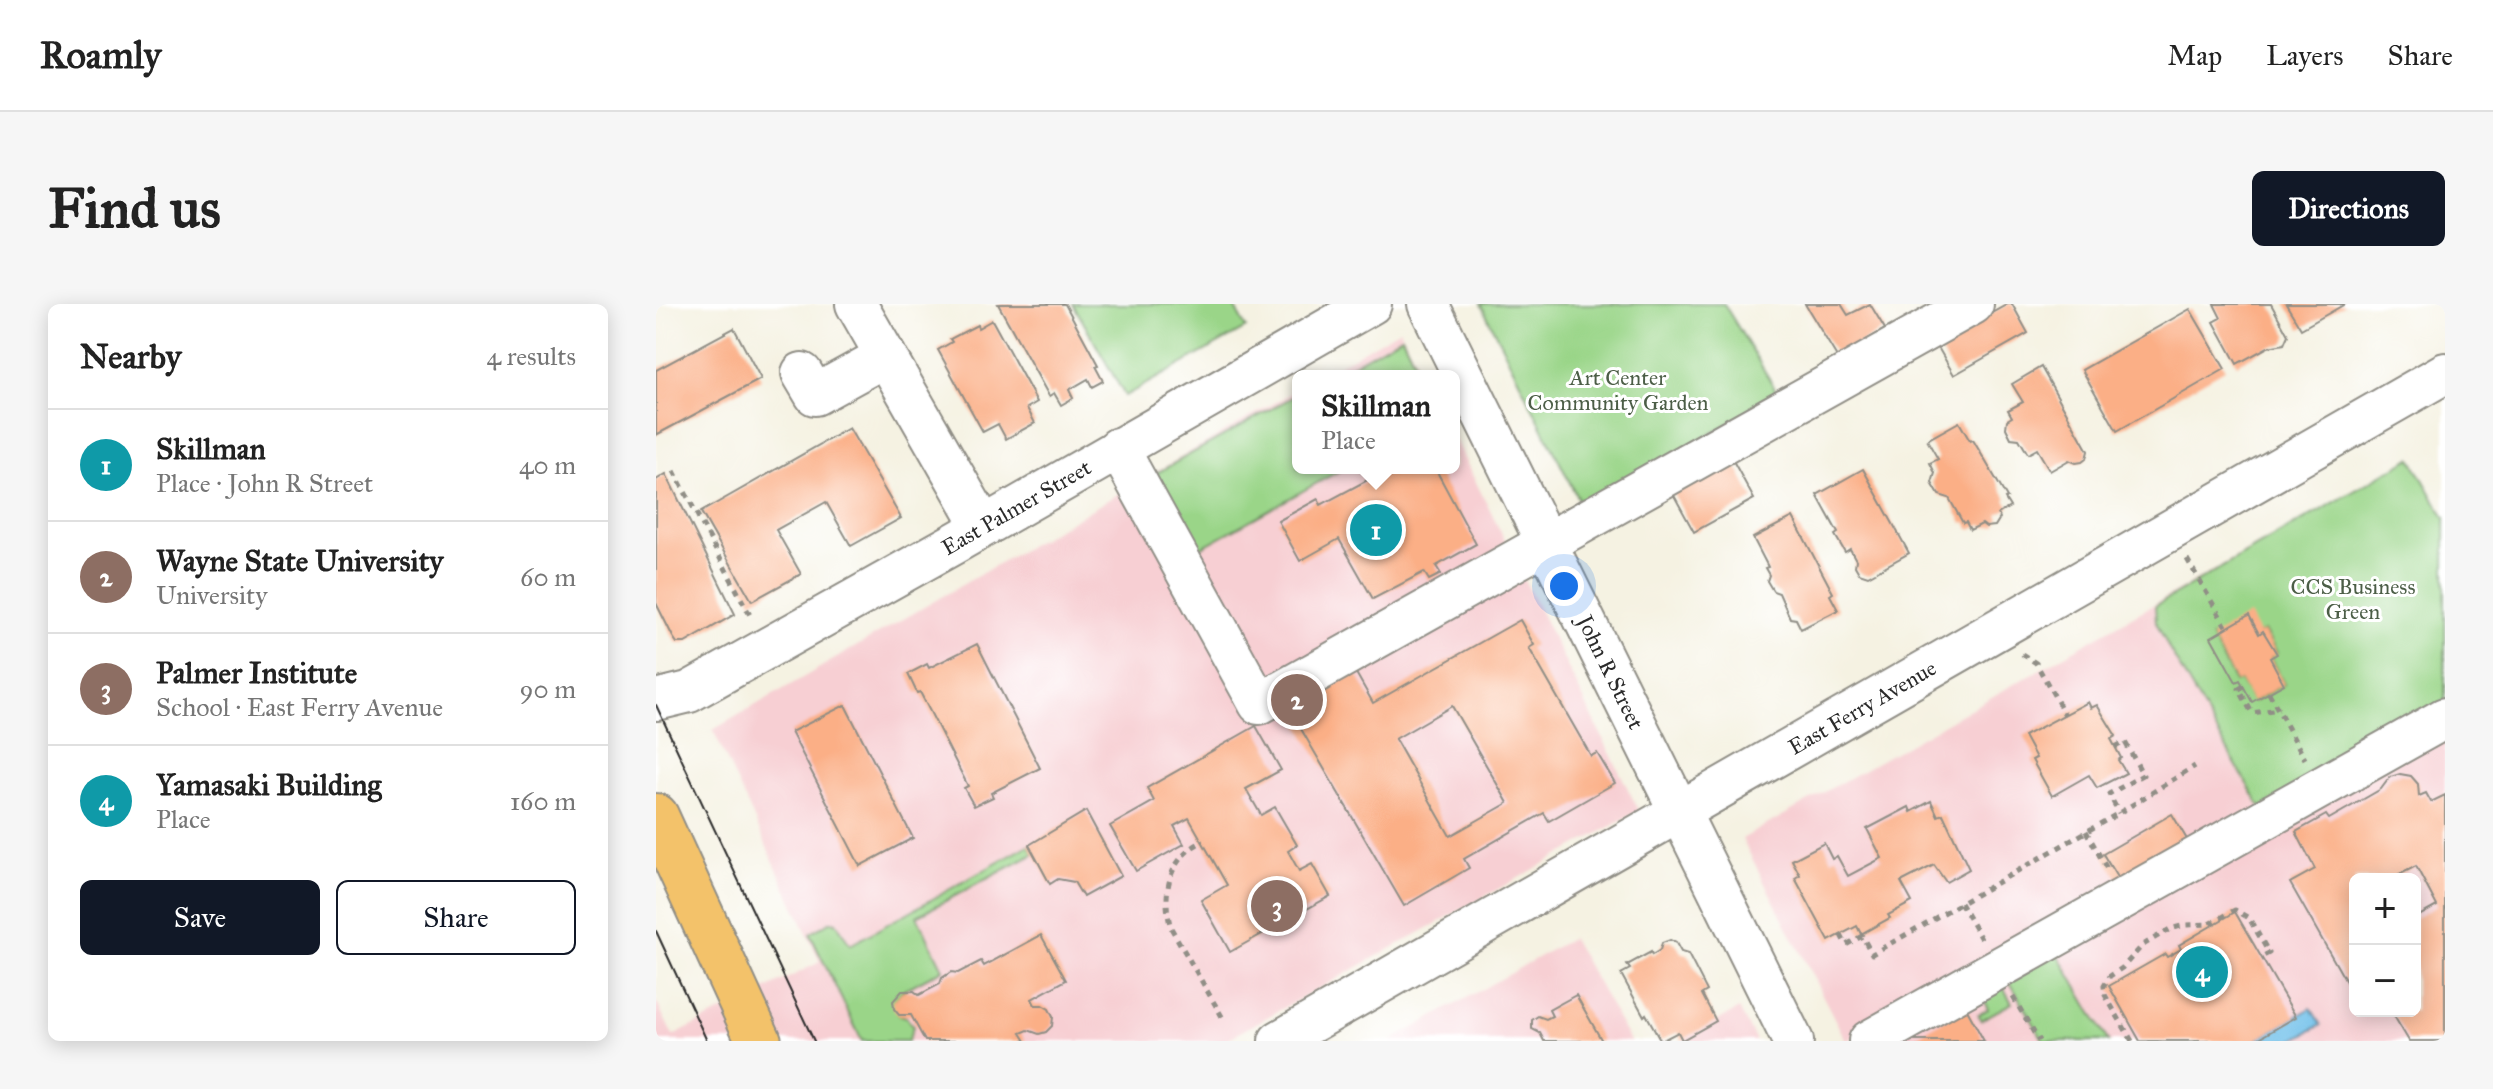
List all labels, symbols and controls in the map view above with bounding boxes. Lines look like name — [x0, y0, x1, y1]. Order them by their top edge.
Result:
text: Roamly — [40, 32, 161, 78]
text: Map — [2167, 38, 2222, 73]
text: Layers — [2266, 38, 2344, 73]
text: Share — [2388, 38, 2453, 73]
button: Directions — [2252, 171, 2445, 246]
text: Find us — [48, 174, 221, 242]
text: Nearby — [80, 336, 182, 377]
text: 4 results — [487, 340, 576, 372]
park label: Art Center Community Garden — [1527, 364, 1709, 416]
popup — [1292, 370, 1460, 474]
text: Skillman — [1321, 388, 1431, 424]
text: Place — [1321, 424, 1376, 456]
text: Skillman — [156, 431, 266, 467]
text: 1 — [101, 449, 111, 481]
text: 40 m — [519, 449, 576, 481]
street label: East Palmer Street — [937, 454, 1096, 561]
text: Place · John R Street — [156, 467, 373, 499]
pin: 1 — [1350, 500, 1402, 560]
text: Wayne State University — [156, 543, 443, 579]
text: 2 — [100, 561, 112, 593]
text: 60 m — [520, 561, 576, 593]
your location — [1544, 566, 1584, 606]
park label: CCS Business Green — [2291, 573, 2415, 625]
text: University — [156, 579, 267, 611]
street label: John R Street — [1571, 609, 1650, 734]
street label: East Ferry Avenue — [1784, 654, 1941, 761]
text: Palmer Institute — [156, 655, 357, 691]
pin: 2 — [1271, 670, 1323, 730]
text: 3 — [101, 673, 111, 705]
text: 90 m — [519, 673, 576, 705]
text: School · East Ferry Avenue — [156, 691, 443, 723]
text: Yamasaki Building — [156, 767, 382, 803]
text: 4 — [99, 785, 113, 817]
text: 160 m — [510, 785, 576, 817]
text: Place — [156, 803, 211, 835]
map controls — [2349, 873, 2421, 1017]
button: + — [2349, 873, 2421, 945]
pin: 3 — [1251, 876, 1303, 936]
button: Save — [80, 880, 320, 955]
button: Share — [336, 880, 576, 955]
pin: 4 — [2176, 942, 2228, 1002]
button: − — [2349, 945, 2421, 1017]

